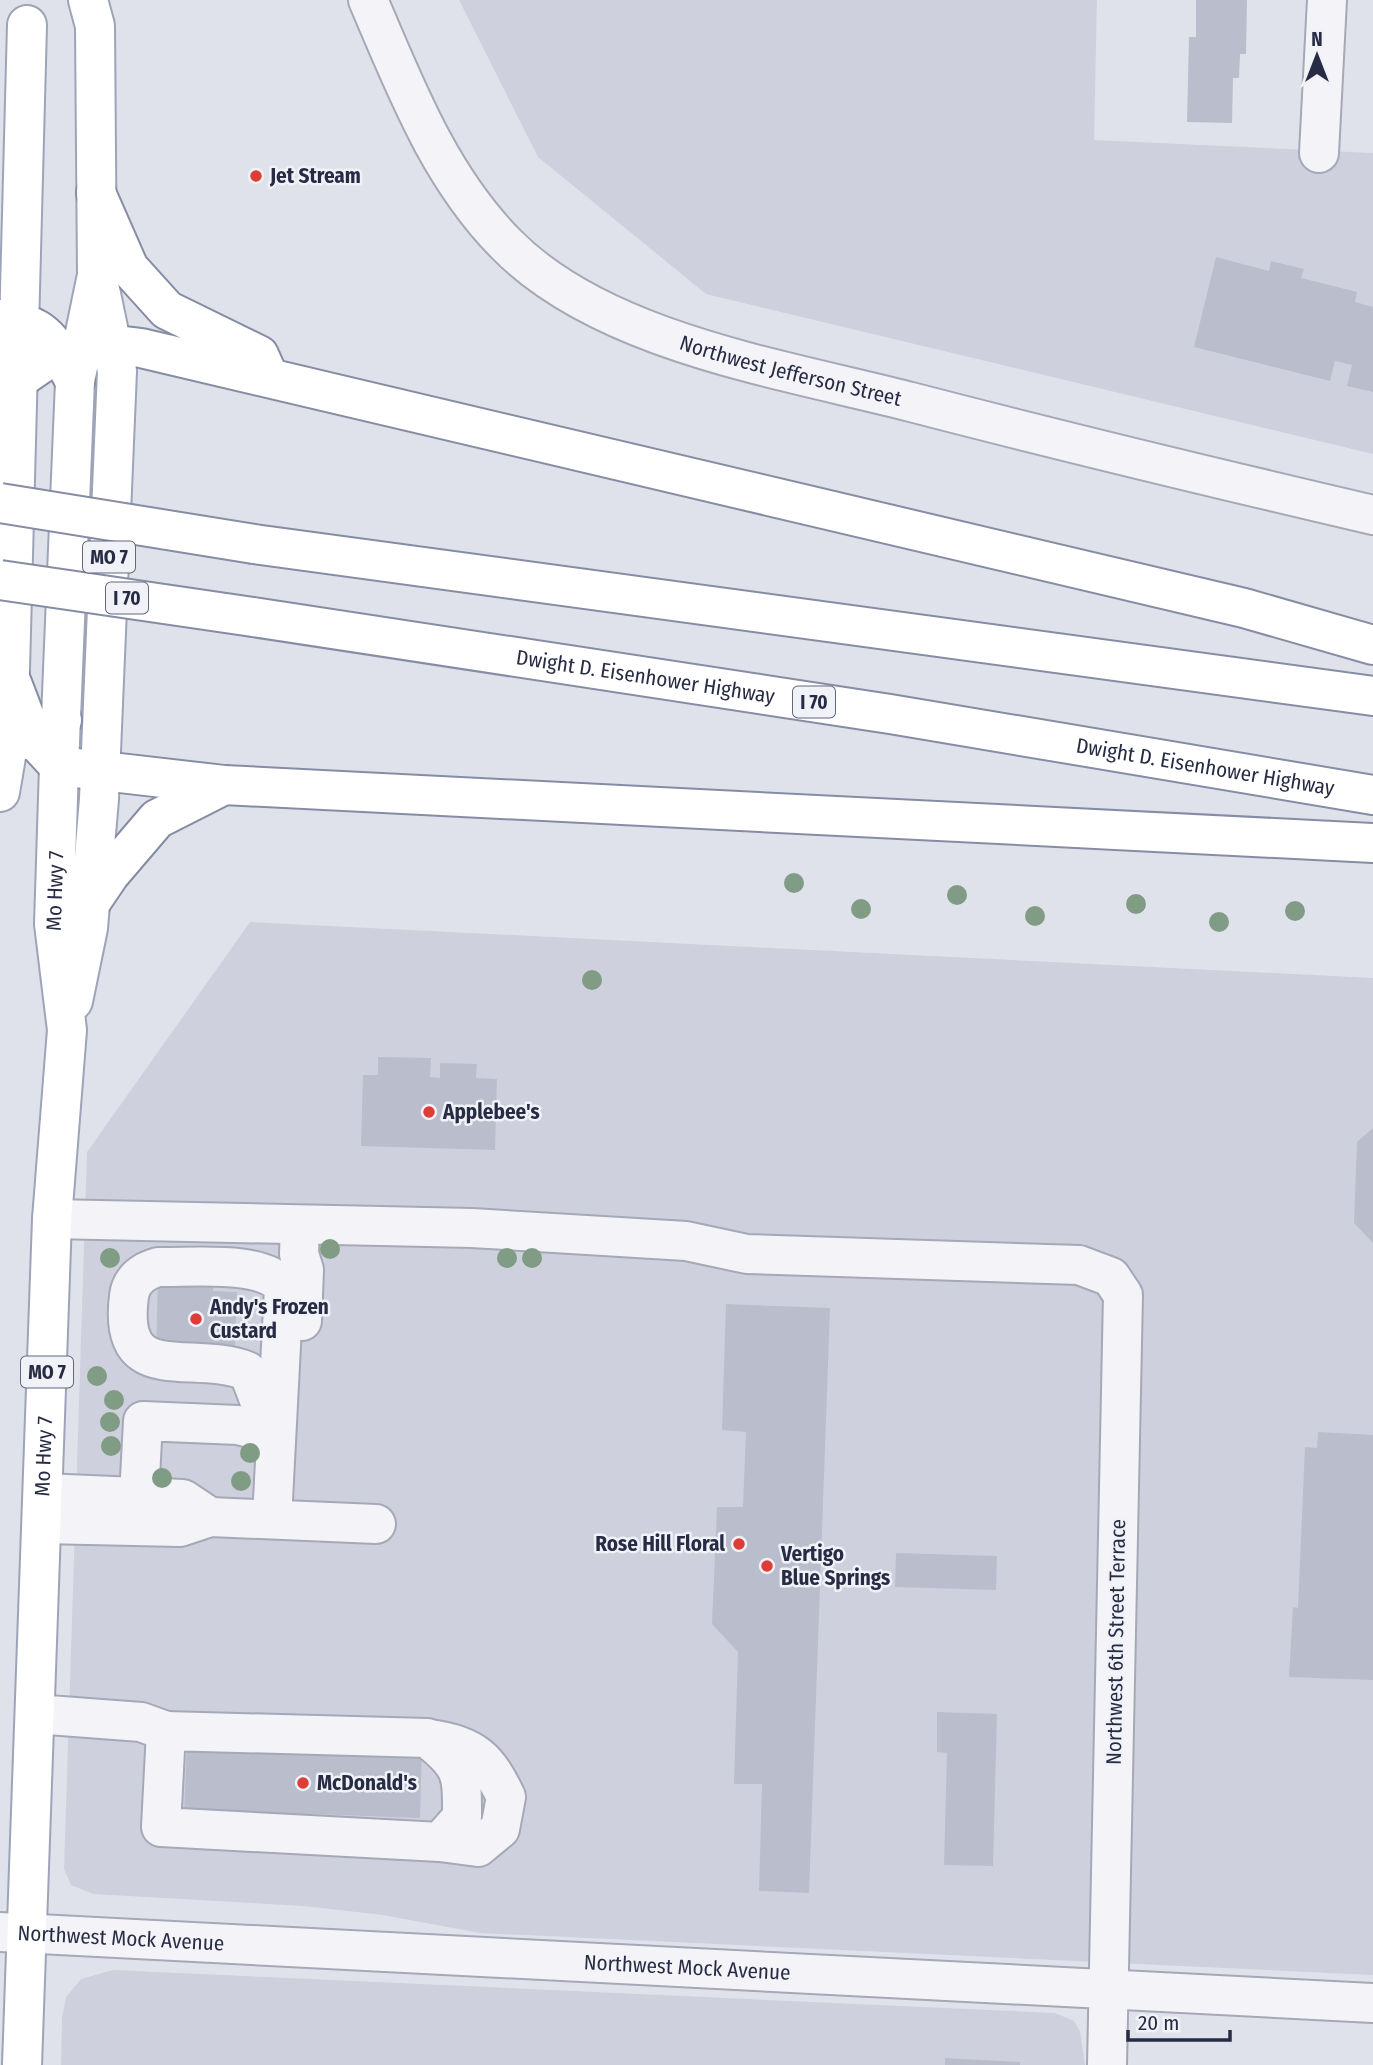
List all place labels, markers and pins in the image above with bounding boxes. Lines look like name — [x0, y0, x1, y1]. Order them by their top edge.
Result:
place label: Jet Stream — [269, 163, 361, 189]
marker: Jet Stream — [248, 168, 264, 184]
place label: Applebee's — [442, 1099, 540, 1125]
marker: Applebee's — [421, 1104, 437, 1120]
place label: Andy's Frozen Custard — [209, 1294, 329, 1344]
marker: Andy's Frozen Custard — [188, 1311, 204, 1327]
place label: Rose Hill Floral — [595, 1531, 725, 1557]
marker: Rose Hill Floral — [731, 1536, 747, 1552]
place label: Vertigo Blue Springs — [780, 1541, 890, 1591]
marker: Vertigo Blue Springs — [759, 1558, 775, 1574]
place label: McDonald's — [317, 1770, 417, 1796]
marker: McDonald's — [295, 1775, 311, 1791]

